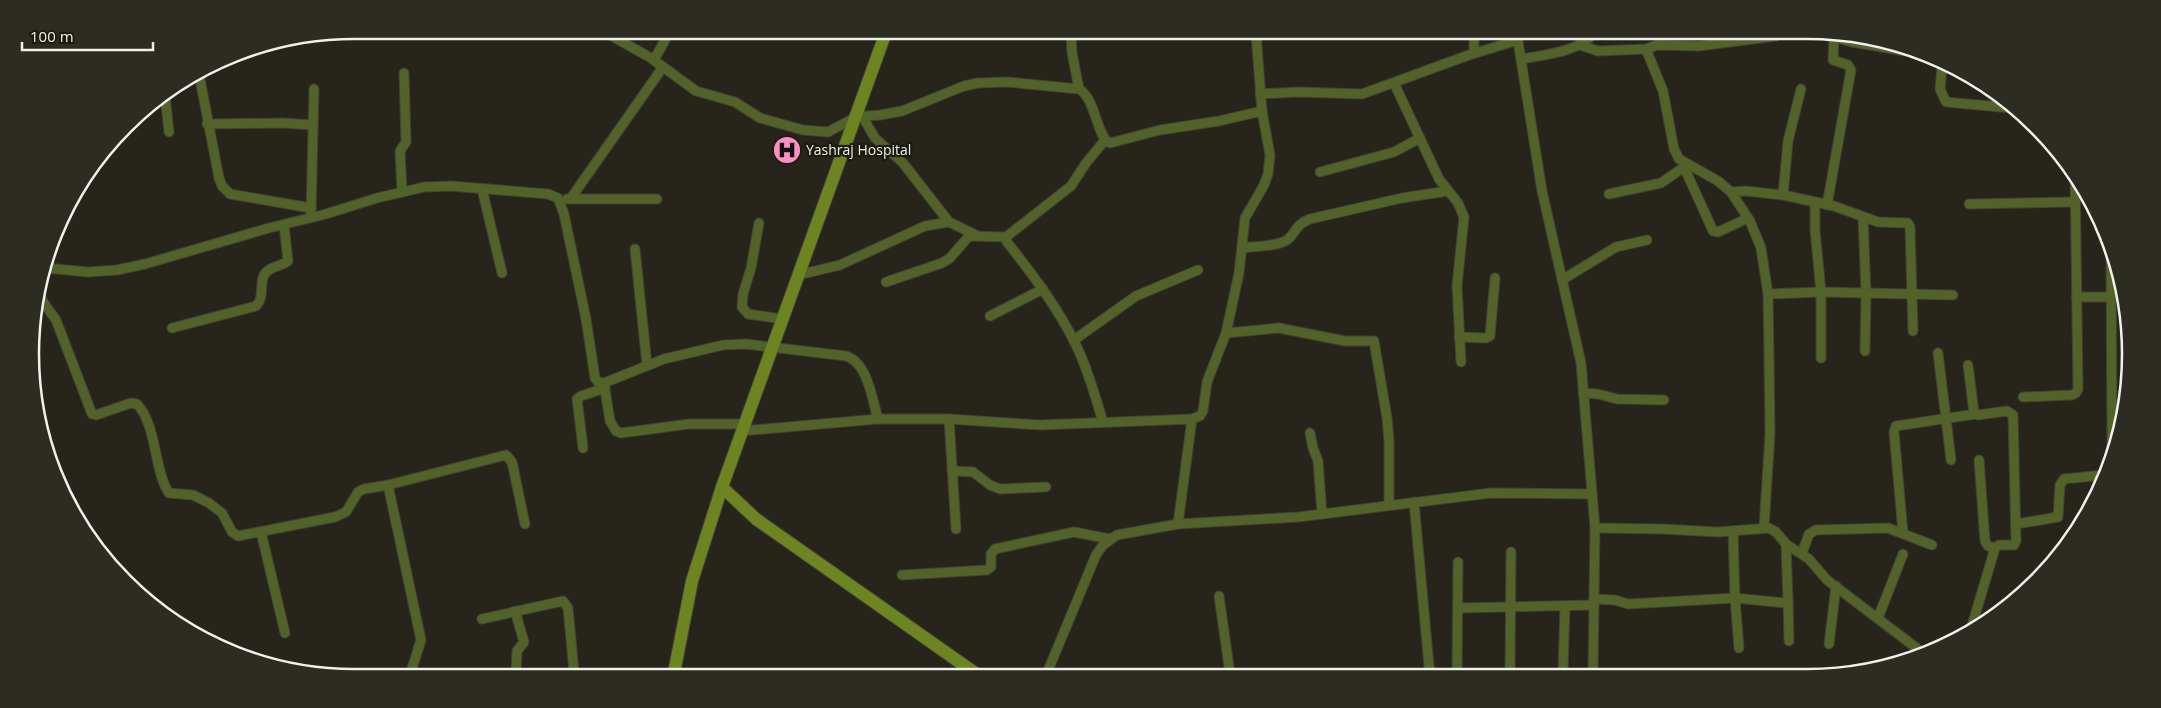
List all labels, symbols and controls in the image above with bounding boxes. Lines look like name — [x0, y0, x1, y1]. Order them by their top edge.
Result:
scale bar — [22, 20, 154, 52]
text: 100 m — [30, 26, 74, 46]
hospital icon: Yashraj Hospital — [772, 135, 802, 165]
place label: Yashraj Hospital — [806, 140, 911, 159]

